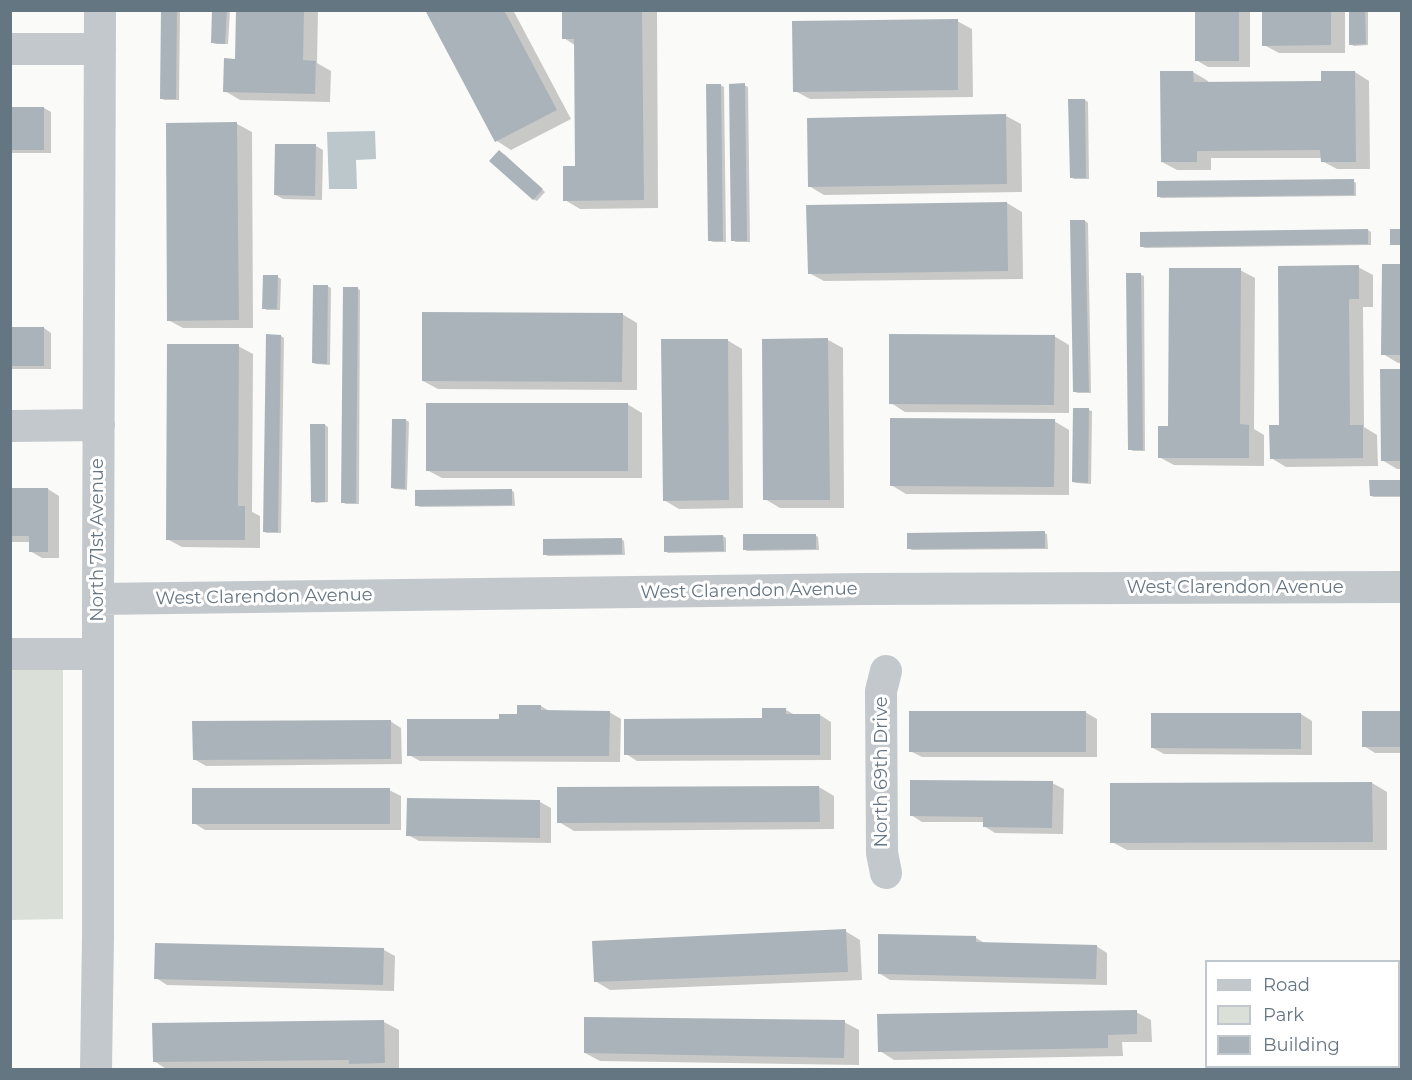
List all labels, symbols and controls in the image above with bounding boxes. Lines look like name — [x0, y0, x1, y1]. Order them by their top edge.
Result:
street label: North 71st Avenue — [87, 458, 109, 622]
street label: West Clarendon Avenue — [1126, 577, 1344, 599]
street label: West Clarendon Avenue — [640, 578, 858, 604]
street label: West Clarendon Avenue — [155, 584, 373, 610]
street label: North 69th Drive — [871, 696, 893, 848]
legend — [1205, 960, 1400, 1068]
text: Road — [1263, 974, 1310, 996]
text: Park — [1263, 1004, 1304, 1026]
text: Building — [1263, 1034, 1340, 1056]

